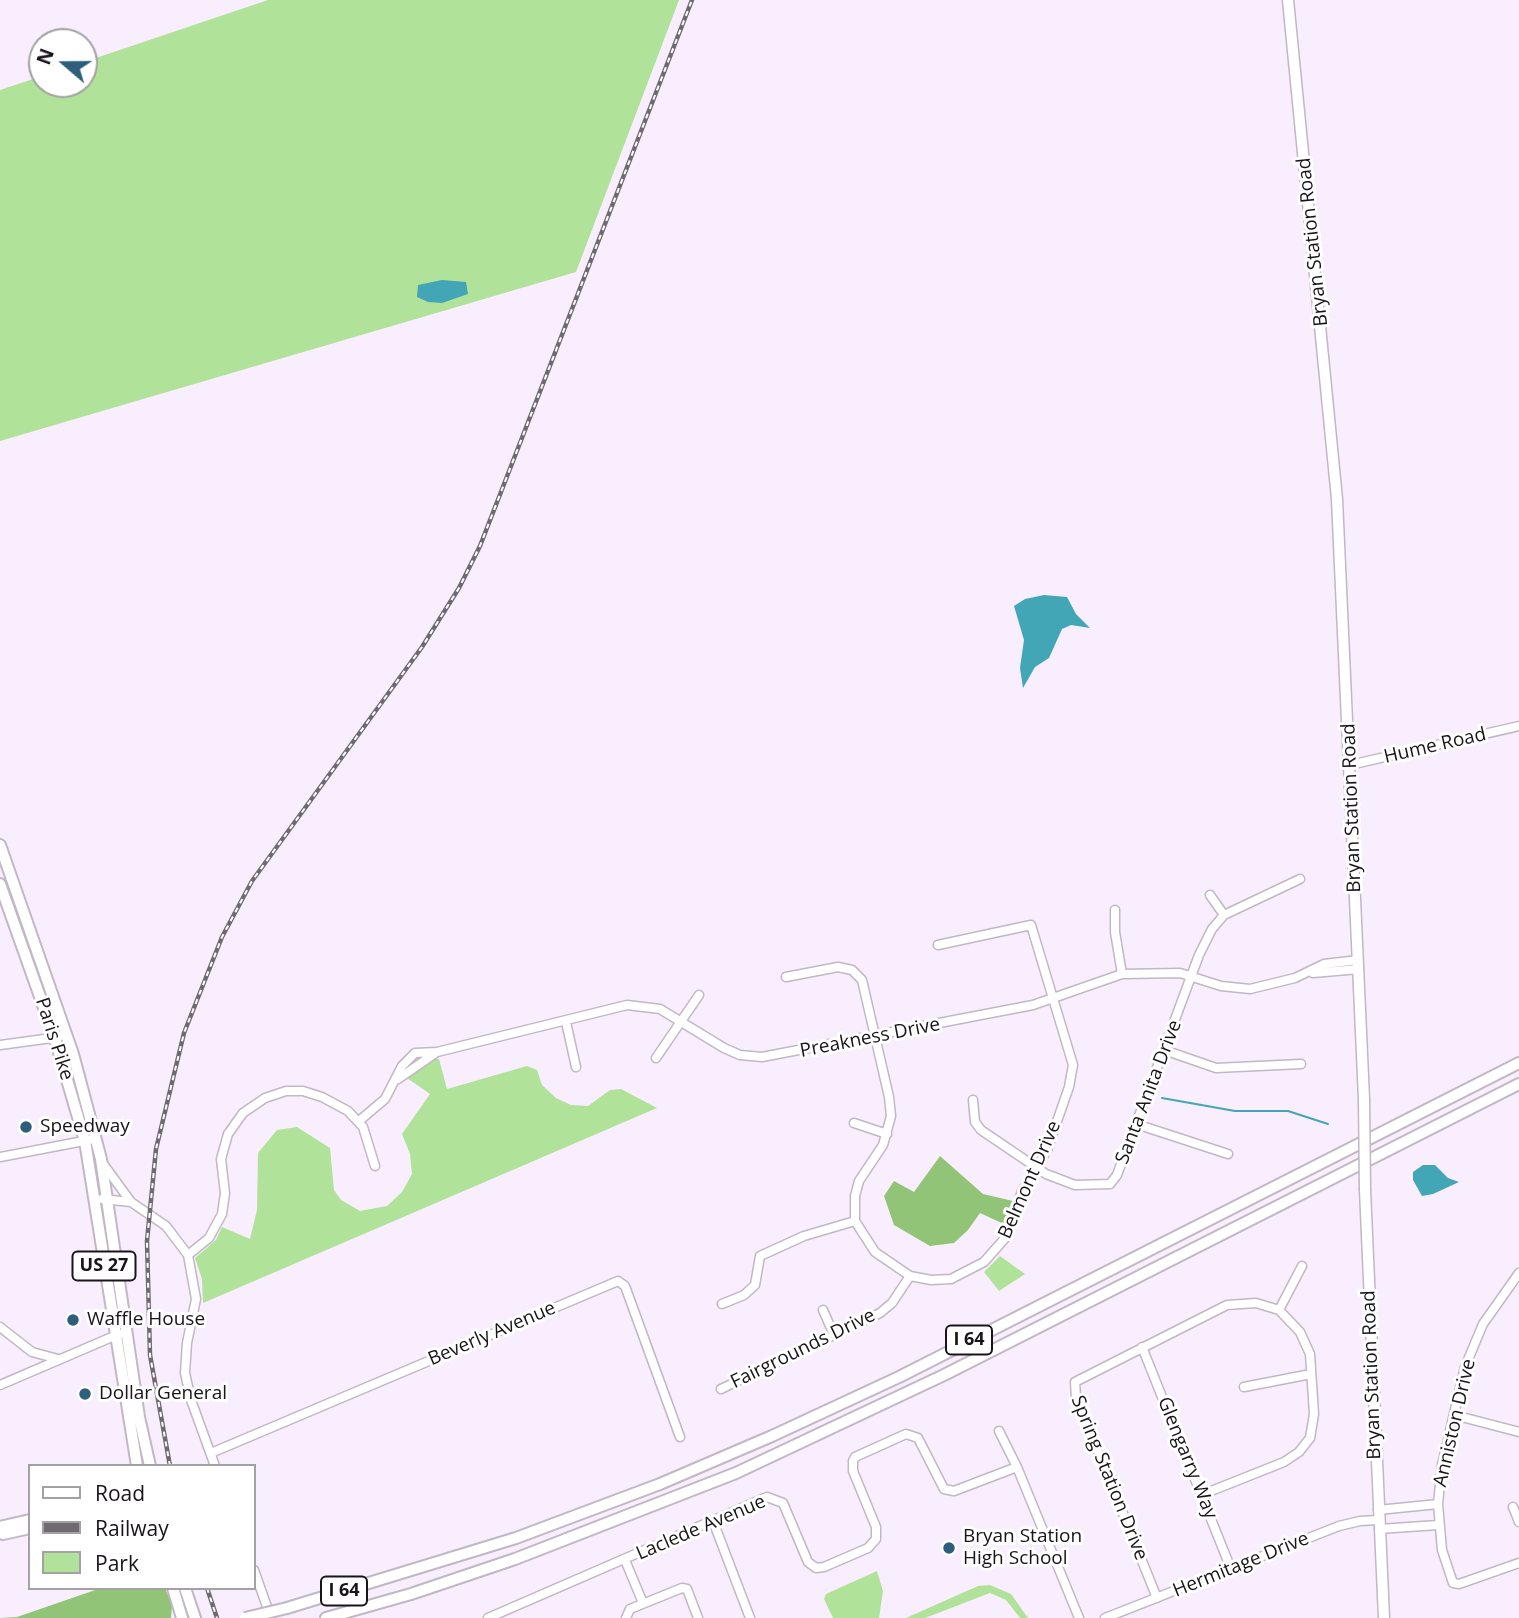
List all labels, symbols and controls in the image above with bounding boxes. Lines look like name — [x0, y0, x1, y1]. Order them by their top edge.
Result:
north arrow — [28, 28, 98, 98]
text: N — [30, 45, 60, 68]
street label: Bryan Station Road — [1293, 157, 1333, 327]
street label: Bryan Station Road — [1338, 723, 1366, 893]
street label: Hume Road — [1382, 723, 1488, 769]
street label: Paris Pike — [30, 995, 78, 1083]
street label: Preakness Drive — [798, 1013, 942, 1063]
street label: Santa Anita Drive — [1111, 1017, 1187, 1167]
place label: Speedway — [40, 1116, 130, 1138]
street label: Belmont Drive — [994, 1118, 1066, 1242]
marker: Speedway — [18, 1119, 34, 1135]
road number: US 27 — [72, 1252, 136, 1280]
street label: Bryan Station Road — [1358, 1290, 1386, 1460]
street label: Beverly Avenue — [425, 1297, 559, 1371]
street label: Fairgrounds Drive — [727, 1304, 879, 1394]
place label: Waffle House — [87, 1309, 205, 1331]
marker: Waffle House — [65, 1312, 81, 1328]
road number: I 64 — [946, 1325, 992, 1354]
street label: Anniston Drive — [1429, 1357, 1481, 1489]
place label: Dollar General — [99, 1383, 227, 1405]
marker: Dollar General — [77, 1386, 93, 1402]
street label: Spring Station Drive — [1066, 1392, 1152, 1564]
street label: Glengarry Way — [1152, 1394, 1222, 1522]
legend — [28, 1464, 256, 1590]
text: Road — [95, 1479, 145, 1507]
street label: Laclede Avenue — [633, 1490, 769, 1566]
text: Railway — [95, 1514, 169, 1542]
place label: Bryan Station High School — [963, 1526, 1082, 1570]
street label: Hermitage Drive — [1170, 1527, 1312, 1603]
marker: Bryan Station High School — [941, 1540, 957, 1556]
text: Park — [95, 1549, 139, 1577]
road number: I 64 — [321, 1576, 367, 1606]

